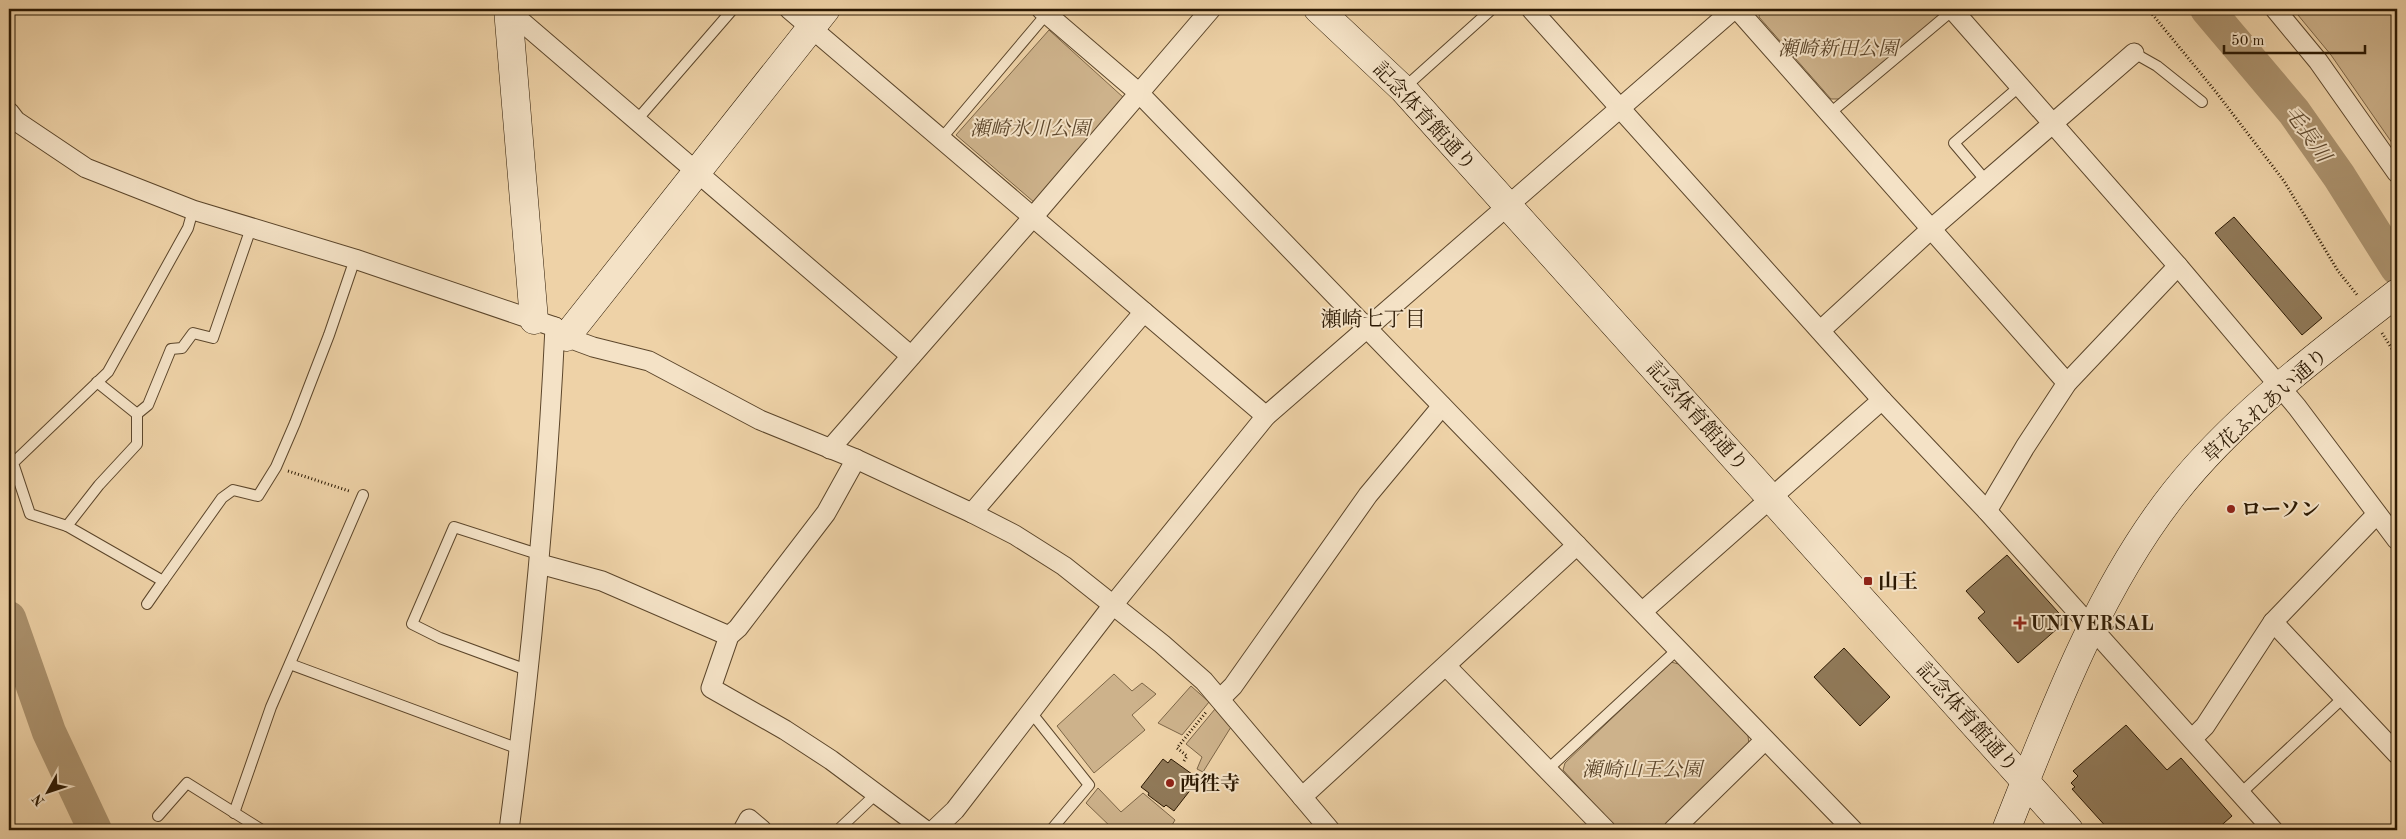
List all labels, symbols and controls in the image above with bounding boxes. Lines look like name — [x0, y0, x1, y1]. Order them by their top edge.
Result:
scale bar — [2224, 22, 2365, 54]
text: 50 m — [2231, 34, 2265, 49]
park label: 瀬崎新田公園 — [1778, 38, 1901, 60]
street label: 記念体育館通り — [1368, 58, 1480, 175]
water label: 毛長川 — [2280, 102, 2336, 168]
park label: 瀬崎氷川公園 — [970, 118, 1093, 140]
district label: 瀬崎七丁目 — [1321, 308, 1426, 331]
street label: 草花ふれあい通り — [2199, 344, 2332, 467]
street label: 記念体育館通り — [1642, 357, 1752, 476]
place label: ローソン — [2241, 501, 2320, 521]
marker: ローソン — [2225, 503, 2237, 515]
place label: 山王 — [1878, 571, 1918, 593]
marker: 山王 — [1862, 575, 1874, 587]
place label: UNIVERSAL — [2030, 615, 2154, 635]
marker: UNIVERSAL — [2014, 617, 2026, 629]
street label: 記念体育館通り — [1912, 658, 2022, 777]
park label: 瀬崎山王公園 — [1582, 759, 1705, 781]
north arrow — [22, 766, 72, 816]
place label: 西徃寺 — [1180, 773, 1240, 795]
marker: 西徃寺 — [1164, 777, 1176, 789]
text: N — [30, 791, 48, 808]

